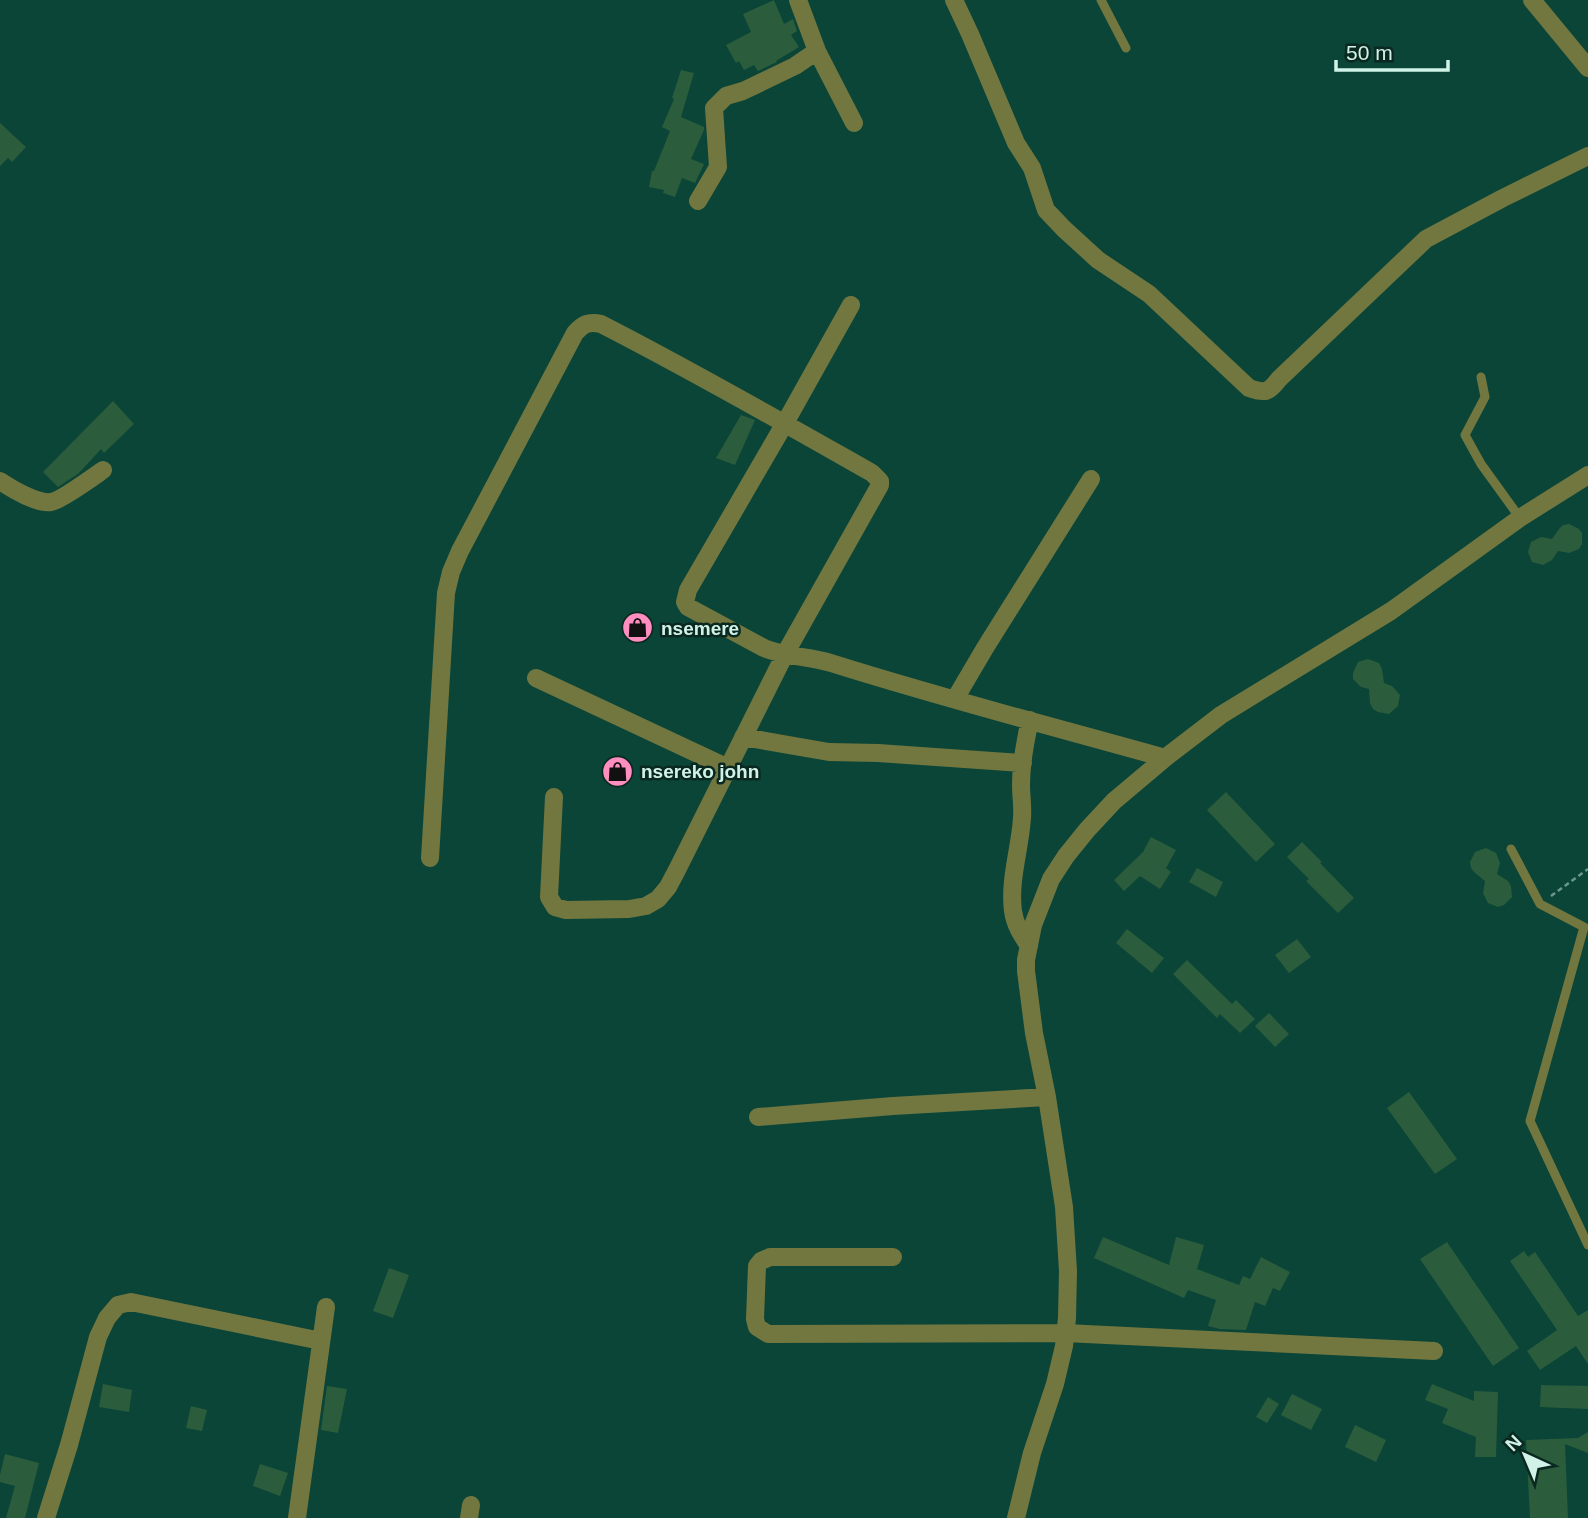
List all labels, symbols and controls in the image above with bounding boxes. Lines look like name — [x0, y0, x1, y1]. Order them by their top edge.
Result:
scale bar — [1336, 28, 1448, 72]
text: 50 m — [1346, 41, 1393, 64]
shop icon: nsemere — [621, 611, 655, 645]
place label: nsemere — [661, 618, 739, 639]
shop icon: nsereko john — [601, 754, 635, 788]
place label: nsereko john — [641, 761, 759, 782]
north arrow — [1490, 1420, 1560, 1490]
text: N — [1501, 1431, 1526, 1455]

